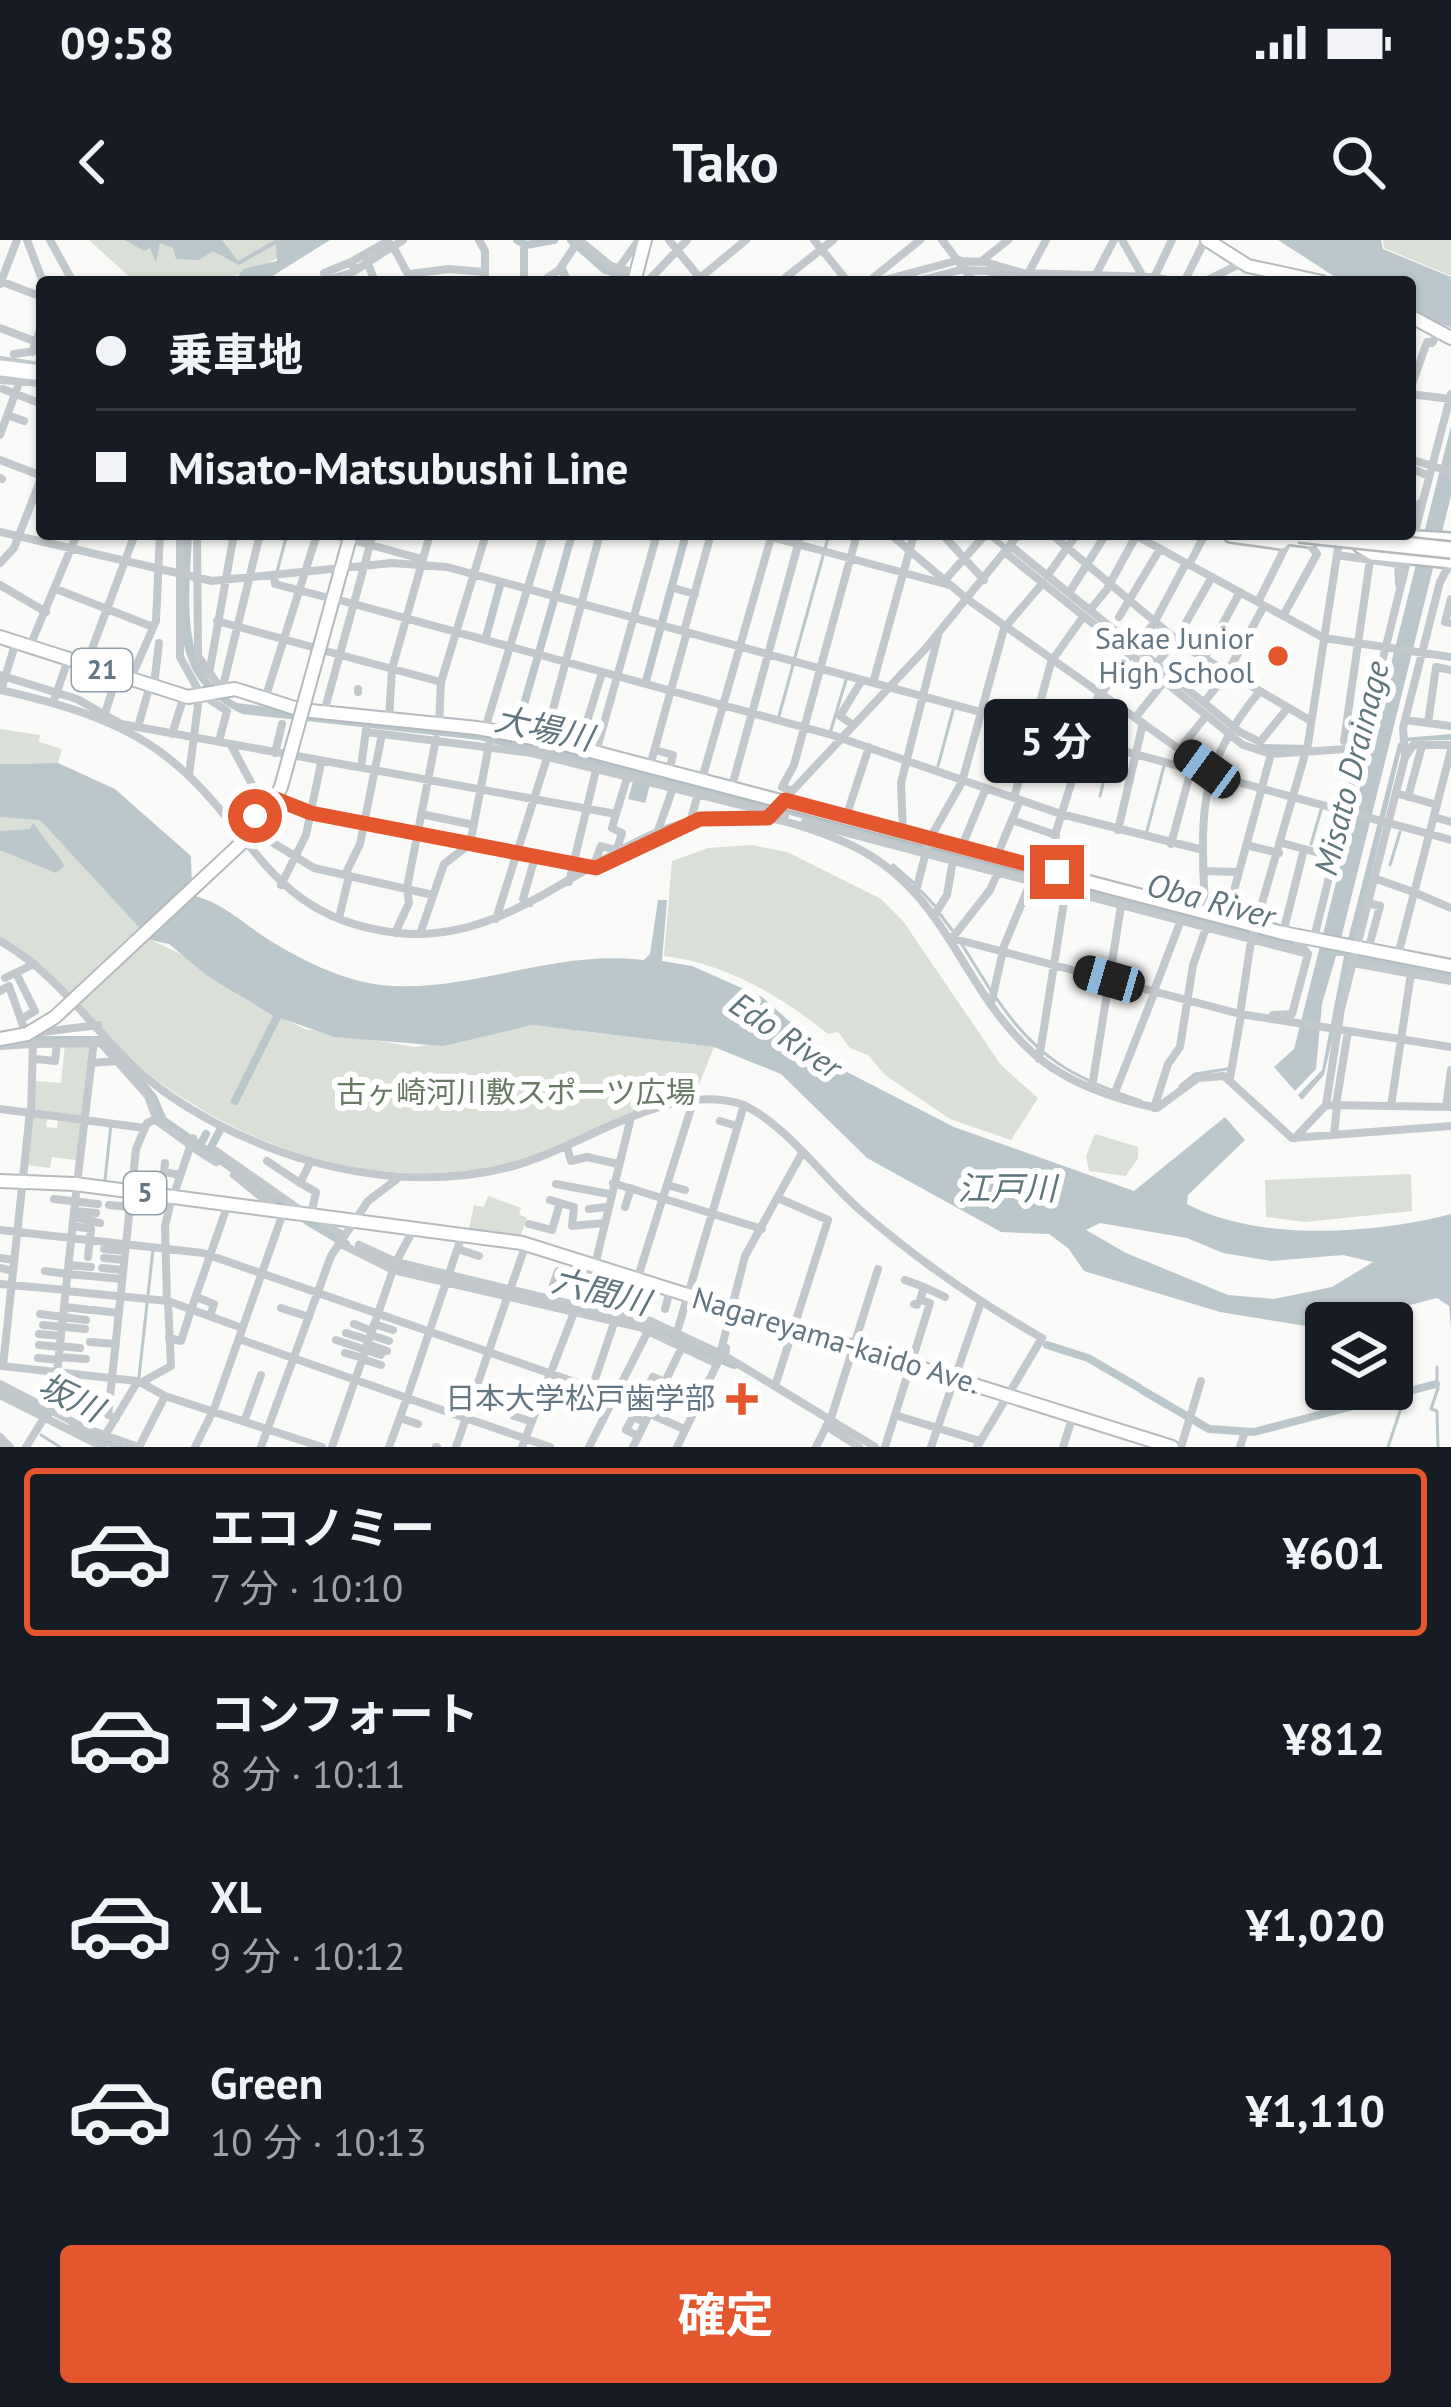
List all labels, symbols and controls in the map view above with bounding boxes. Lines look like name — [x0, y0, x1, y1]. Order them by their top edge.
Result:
text: 09:58 — [60, 13, 174, 71]
text: Tako — [672, 127, 779, 197]
icon: back — [60, 129, 126, 195]
icon: search — [1325, 129, 1391, 195]
text: 乗車地 — [168, 325, 303, 383]
text: Misato-Matsubushi Line — [168, 438, 628, 496]
place label: Sakae Junior High School — [1095, 618, 1254, 691]
marker: Sakae Junior High School — [1265, 643, 1291, 669]
road number: 21 — [72, 649, 132, 691]
water label: Misato Drainage — [1303, 656, 1398, 880]
water label: 大場川 — [491, 696, 600, 759]
callout: 5 分 — [985, 698, 1129, 782]
text: 5 分 — [1021, 715, 1091, 766]
car — [1167, 733, 1247, 805]
route start — [228, 789, 282, 843]
route end — [1030, 845, 1084, 899]
water label: Oba River — [1143, 862, 1282, 938]
car — [1069, 952, 1149, 1006]
water label: Edo River — [722, 982, 852, 1089]
park label: 古ヶ崎河川敷スポーツ広場 — [336, 1072, 696, 1111]
water label: 江戸川 — [958, 1166, 1060, 1209]
road number: 5 — [124, 1172, 166, 1214]
water label: 六間川 — [548, 1258, 657, 1324]
street label: Nagareyama-kaido Ave. — [688, 1277, 985, 1402]
map controls — [1305, 1302, 1413, 1410]
button: layers — [1305, 1302, 1413, 1410]
water label: 坂川 — [32, 1363, 113, 1432]
place label: 日本大学松戸歯学部 — [445, 1378, 715, 1417]
marker: 日本大学松戸歯学部 — [726, 1383, 758, 1415]
icon: car — [66, 1498, 174, 1606]
text: エコノミー — [210, 1498, 435, 1556]
text: ¥601 — [1283, 1523, 1385, 1581]
text: 7 分 · 10:10 — [210, 1562, 403, 1613]
icon: car — [66, 1684, 174, 1792]
text: コンフォート — [210, 1684, 479, 1742]
text: ¥812 — [1283, 1709, 1385, 1767]
text: 8 分 · 10:11 — [210, 1748, 405, 1799]
text: XL — [210, 1867, 262, 1925]
icon: car — [66, 1870, 174, 1978]
text: ¥1,020 — [1246, 1895, 1385, 1953]
text: 9 分 · 10:12 — [210, 1930, 405, 1981]
text: Green — [210, 2053, 323, 2111]
icon: car — [66, 2056, 174, 2164]
text: ¥1,110 — [1246, 2081, 1385, 2139]
text: 10 分 · 10:13 — [210, 2116, 427, 2167]
button: 確定 — [60, 2245, 1391, 2383]

